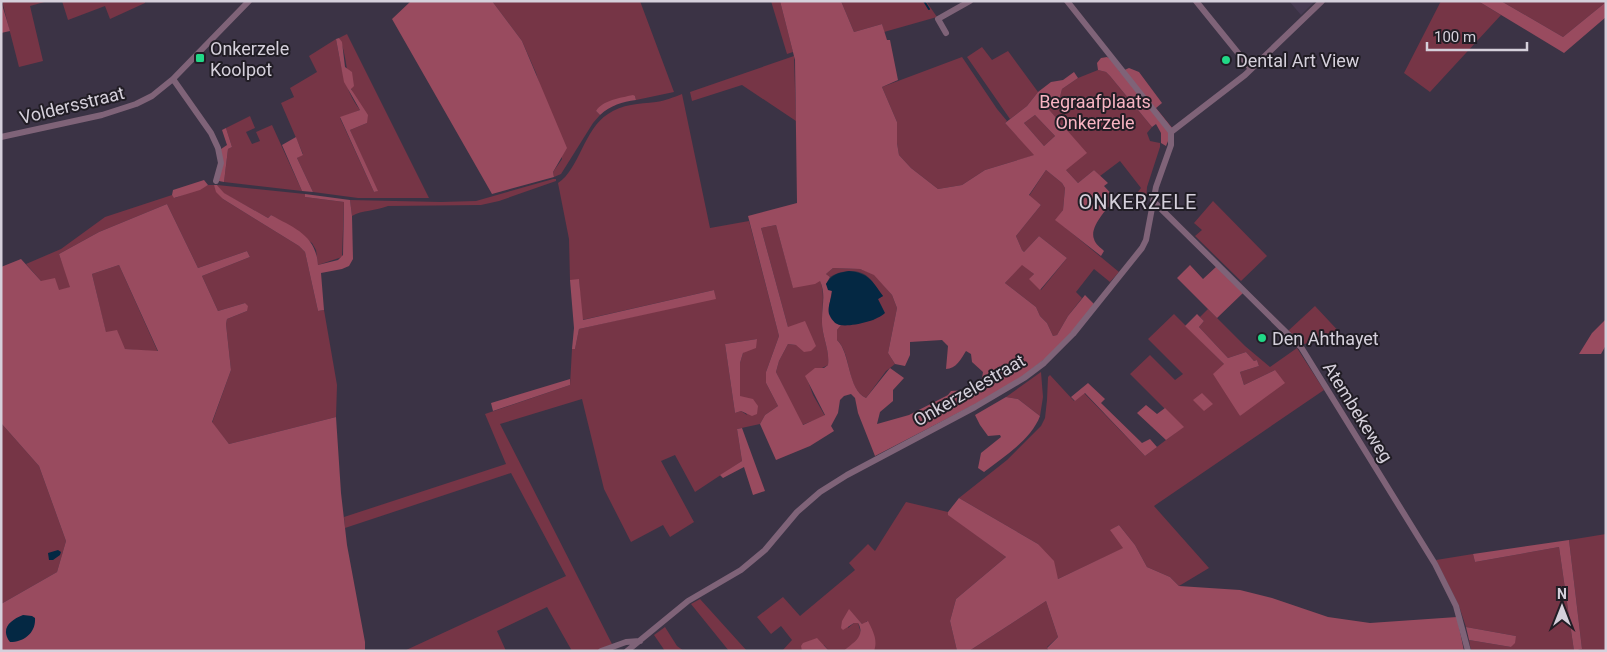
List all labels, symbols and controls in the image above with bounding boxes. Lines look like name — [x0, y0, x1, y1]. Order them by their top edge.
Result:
scale bar — [1427, 20, 1527, 52]
text: 100 m — [1434, 28, 1476, 46]
place label: Onkerzele Koolpot — [210, 38, 289, 80]
place label: Dental Art View — [1236, 50, 1360, 71]
marker: Onkerzele Koolpot — [194, 52, 206, 64]
marker: Dental Art View — [1220, 54, 1232, 66]
street label: Voldersstraat — [17, 82, 127, 128]
park label: Begraafplaats Onkerzele — [1039, 91, 1151, 133]
district label: ONKERZELE — [1079, 190, 1197, 214]
place label: Den Ahthayet — [1272, 328, 1379, 349]
marker: Den Ahthayet — [1256, 332, 1268, 344]
street label: Onkerzelestraat — [909, 349, 1029, 430]
street label: Atembekeweg — [1319, 358, 1397, 466]
north arrow — [1537, 582, 1587, 632]
text: N — [1557, 586, 1567, 602]

